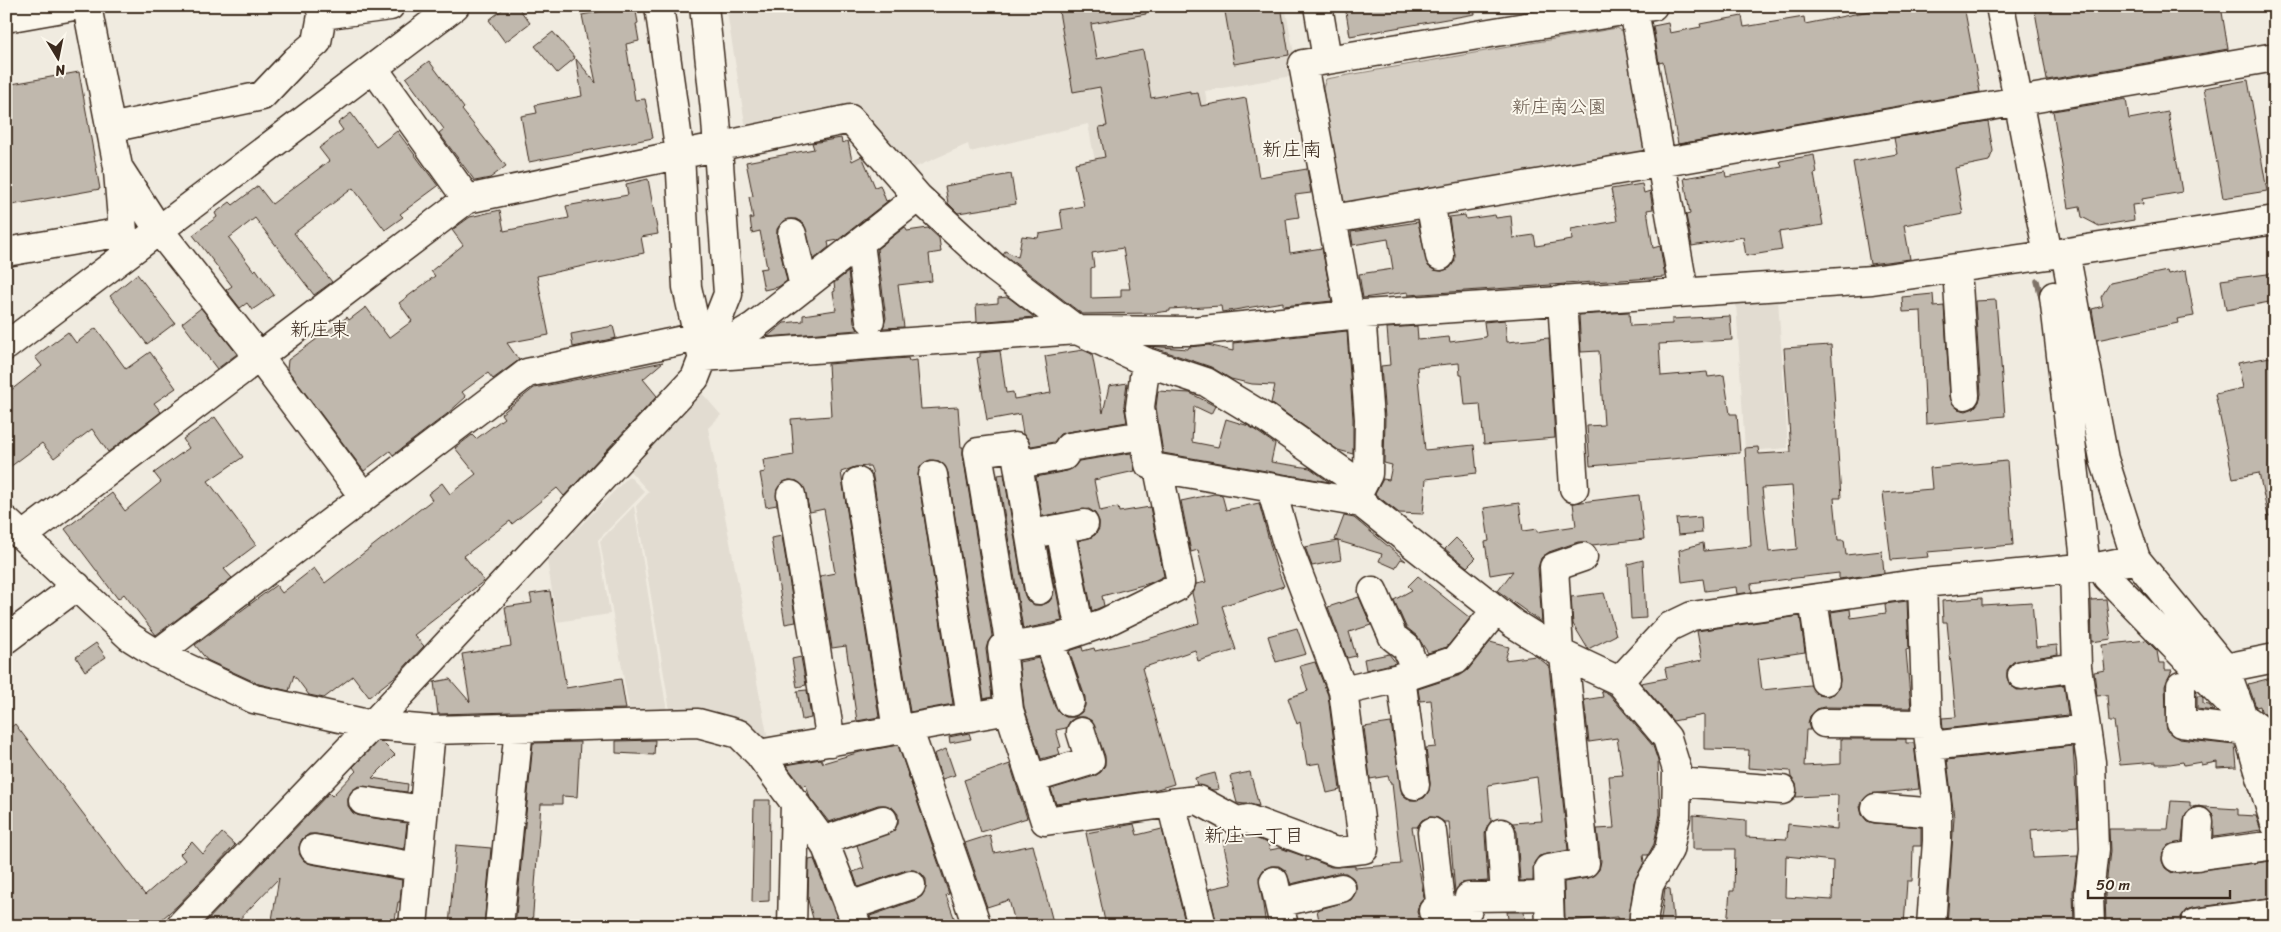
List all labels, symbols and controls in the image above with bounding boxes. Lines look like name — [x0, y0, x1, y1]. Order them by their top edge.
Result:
north arrow — [32, 32, 82, 82]
text: N — [53, 57, 68, 84]
park label: 新庄南公園 — [1511, 90, 1607, 123]
district label: 新庄南 — [1262, 132, 1322, 167]
district label: 新庄東 — [290, 312, 350, 347]
district label: 新庄一丁目 — [1204, 818, 1304, 853]
scale bar — [2088, 867, 2231, 899]
text: 50 m — [2096, 872, 2131, 898]

